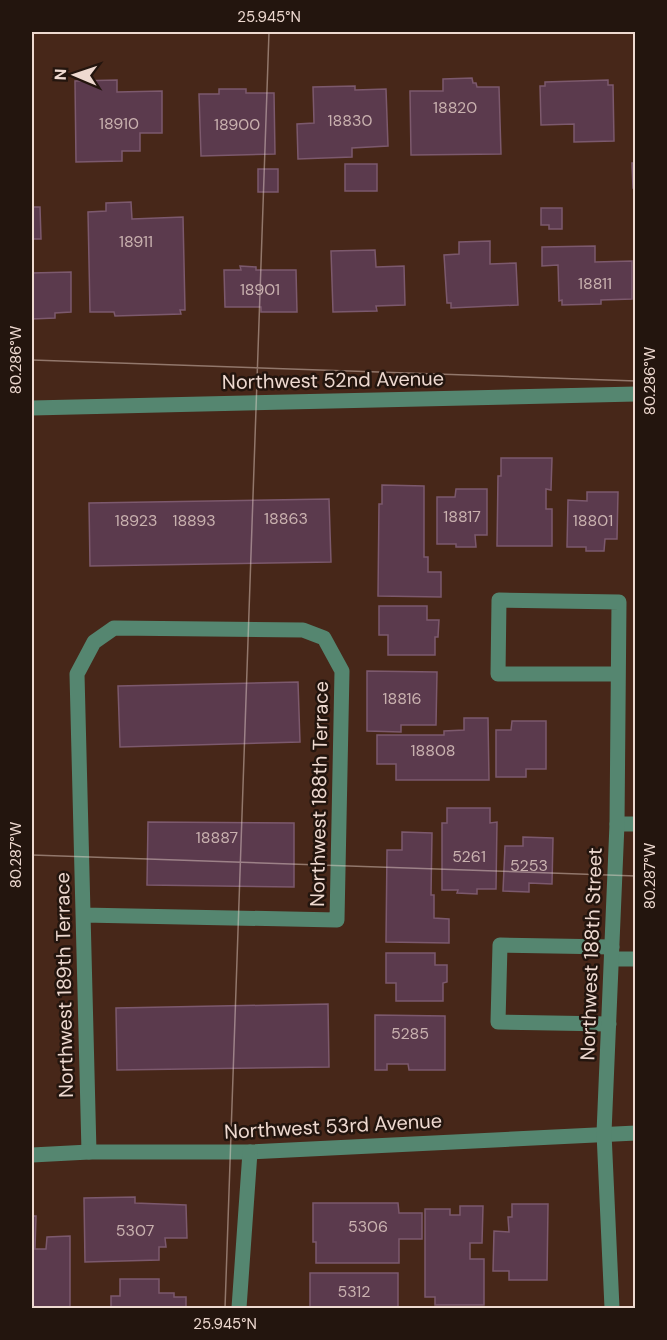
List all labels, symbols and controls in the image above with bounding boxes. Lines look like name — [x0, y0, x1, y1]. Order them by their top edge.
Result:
text: 25.945°N — [237, 7, 301, 27]
north arrow — [45, 45, 105, 105]
text: N — [50, 68, 71, 81]
house number: 18820 — [433, 97, 477, 118]
house number: 18830 — [328, 110, 372, 131]
house number: 18910 — [99, 113, 139, 134]
house number: 18900 — [214, 114, 260, 135]
house number: 18911 — [119, 231, 153, 252]
house number: 18811 — [578, 273, 612, 294]
house number: 18901 — [240, 279, 280, 300]
text: 80.286°W — [6, 325, 26, 394]
text: 80.286°W — [640, 346, 660, 415]
street label: Northwest 52nd Avenue — [222, 365, 444, 395]
house number: 18817 — [443, 506, 481, 527]
house number: 18863 — [264, 508, 308, 529]
house number: 18923 — [115, 510, 157, 531]
house number: 18893 — [172, 510, 216, 531]
house number: 18801 — [573, 510, 613, 531]
street label: Northwest 188th Terrace — [304, 681, 334, 907]
house number: 18816 — [382, 688, 422, 709]
house number: 18808 — [410, 740, 456, 761]
text: 80.287°W — [6, 821, 26, 888]
house number: 18887 — [196, 827, 238, 848]
text: 80.287°W — [640, 842, 660, 909]
house number: 5261 — [452, 846, 486, 867]
street label: Northwest 188th Street — [574, 847, 608, 1061]
house number: 5253 — [510, 855, 548, 876]
street label: Northwest 189th Terrace — [49, 872, 79, 1098]
house number: 5285 — [391, 1023, 429, 1044]
street label: Northwest 53rd Avenue — [223, 1107, 443, 1145]
house number: 5306 — [348, 1216, 388, 1237]
house number: 5307 — [116, 1220, 154, 1241]
house number: 5312 — [337, 1281, 371, 1302]
text: 25.945°N — [193, 1314, 257, 1334]

